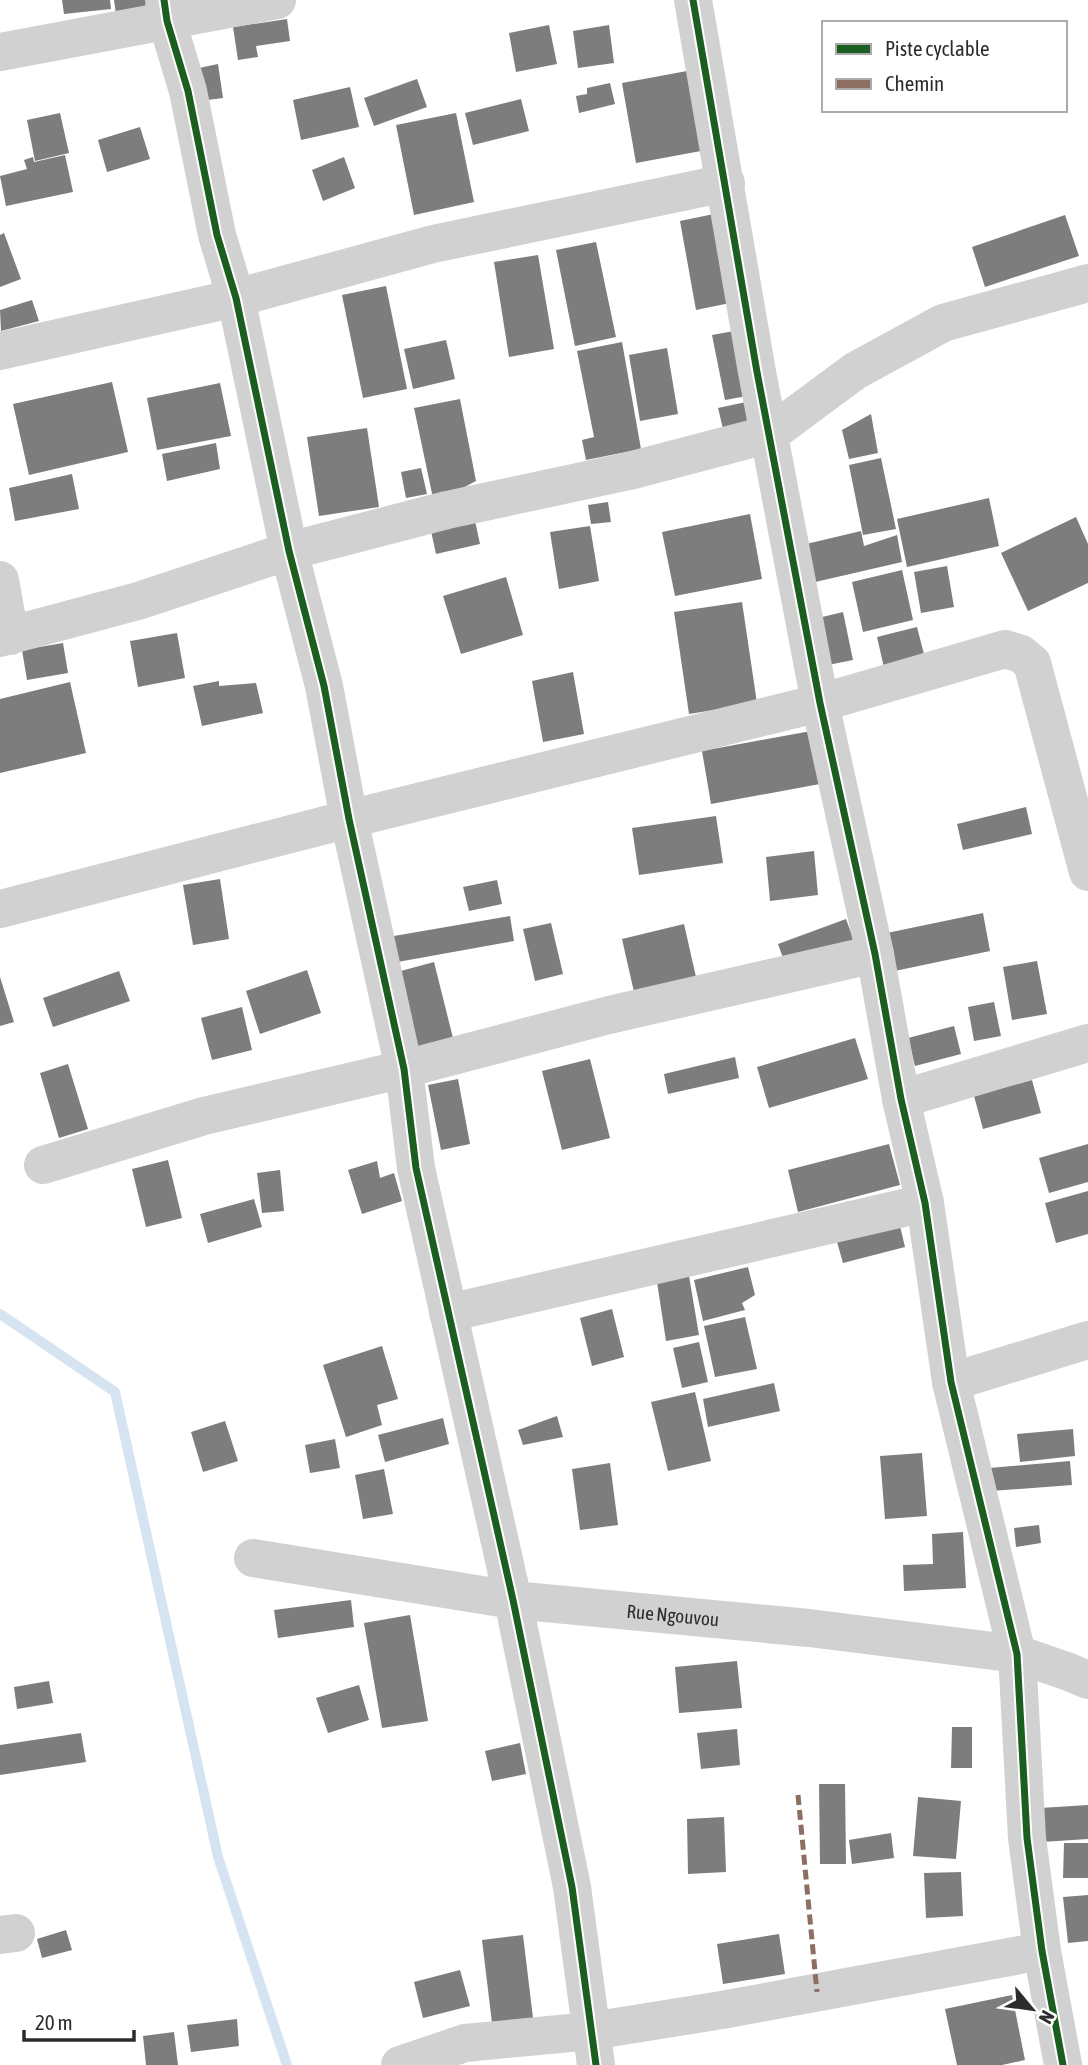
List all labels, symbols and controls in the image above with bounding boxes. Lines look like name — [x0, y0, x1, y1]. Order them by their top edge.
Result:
legend — [822, 21, 1067, 112]
text: Piste cyclable — [885, 36, 990, 60]
text: Chemin — [885, 71, 944, 95]
street label: Rue Ngouvou — [626, 1600, 720, 1630]
north arrow — [997, 1974, 1067, 2044]
scale bar — [24, 1998, 135, 2042]
text: N — [1035, 2007, 1059, 2027]
text: 20 m — [35, 2010, 73, 2034]

